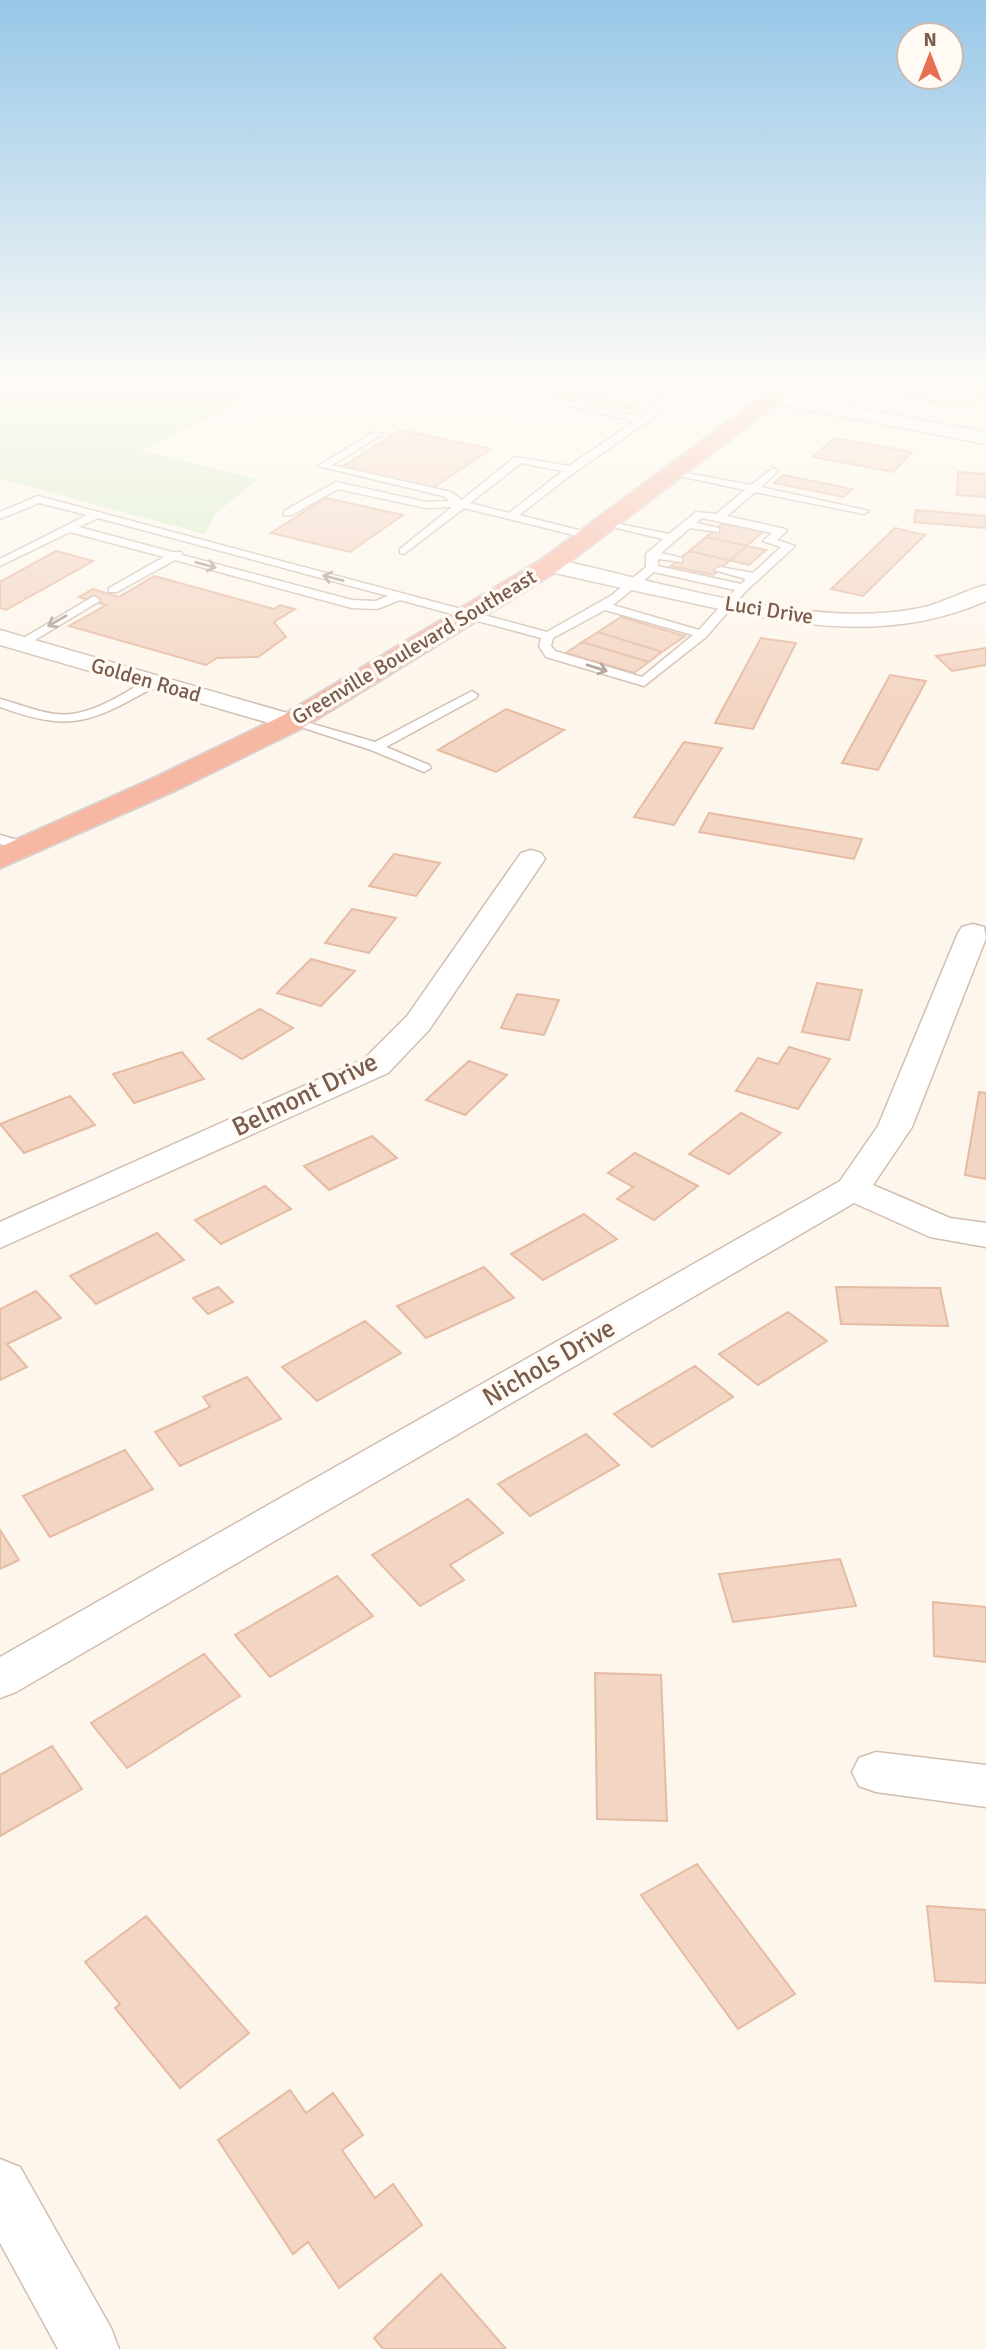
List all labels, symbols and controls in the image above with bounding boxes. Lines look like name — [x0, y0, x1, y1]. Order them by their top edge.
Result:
north arrow — [895, 21, 965, 91]
text: N — [923, 28, 937, 52]
one-way arrow — [195, 559, 217, 572]
street label: Greenville Boulevard Southeast — [287, 564, 541, 730]
one-way arrow — [322, 571, 345, 584]
street label: Luci Drive — [723, 590, 815, 630]
one-way arrow — [48, 615, 68, 629]
street label: Golden Road — [88, 652, 204, 708]
one-way arrow — [585, 663, 607, 676]
street label: Belmont Drive — [227, 1046, 383, 1144]
street label: Nichols Drive — [477, 1312, 621, 1414]

